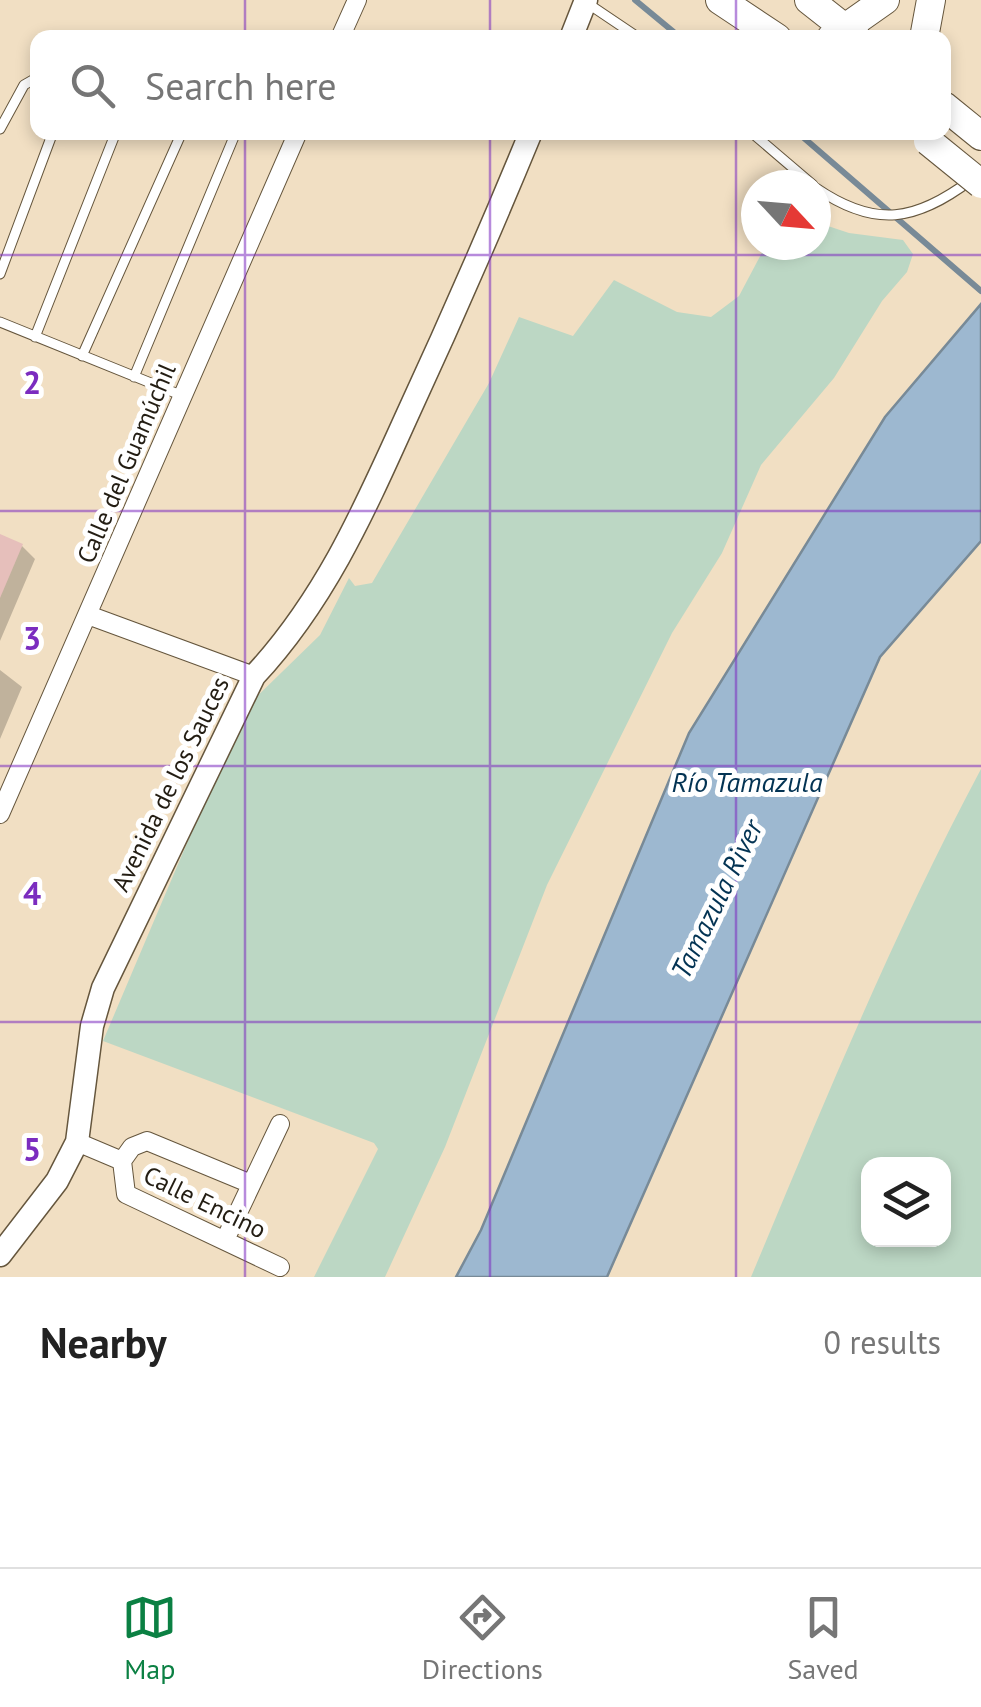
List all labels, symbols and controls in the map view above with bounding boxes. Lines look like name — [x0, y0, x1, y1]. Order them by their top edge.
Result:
search box — [30, 30, 951, 140]
icon: search — [65, 58, 120, 113]
text: Search here — [145, 61, 337, 110]
north arrow — [741, 170, 831, 260]
street label: Calle del Guamúchil — [69, 358, 183, 568]
text: 2 — [23, 361, 41, 403]
text: 3 — [23, 617, 41, 659]
street label: Avenida de los Sauces — [104, 671, 236, 897]
water label: Río Tamazula — [671, 763, 823, 800]
water label: Tamazula River — [662, 812, 771, 985]
text: 4 — [23, 872, 41, 914]
text: 5 — [23, 1128, 41, 1170]
map controls — [861, 1157, 951, 1247]
button: layers — [861, 1157, 951, 1247]
street label: Calle Encino — [139, 1159, 271, 1245]
text: Nearby — [40, 1315, 167, 1370]
text: 0 results — [823, 1321, 941, 1363]
tab: Map — [122, 1590, 177, 1687]
tab: Directions — [422, 1590, 543, 1687]
tab: Saved — [787, 1590, 859, 1687]

